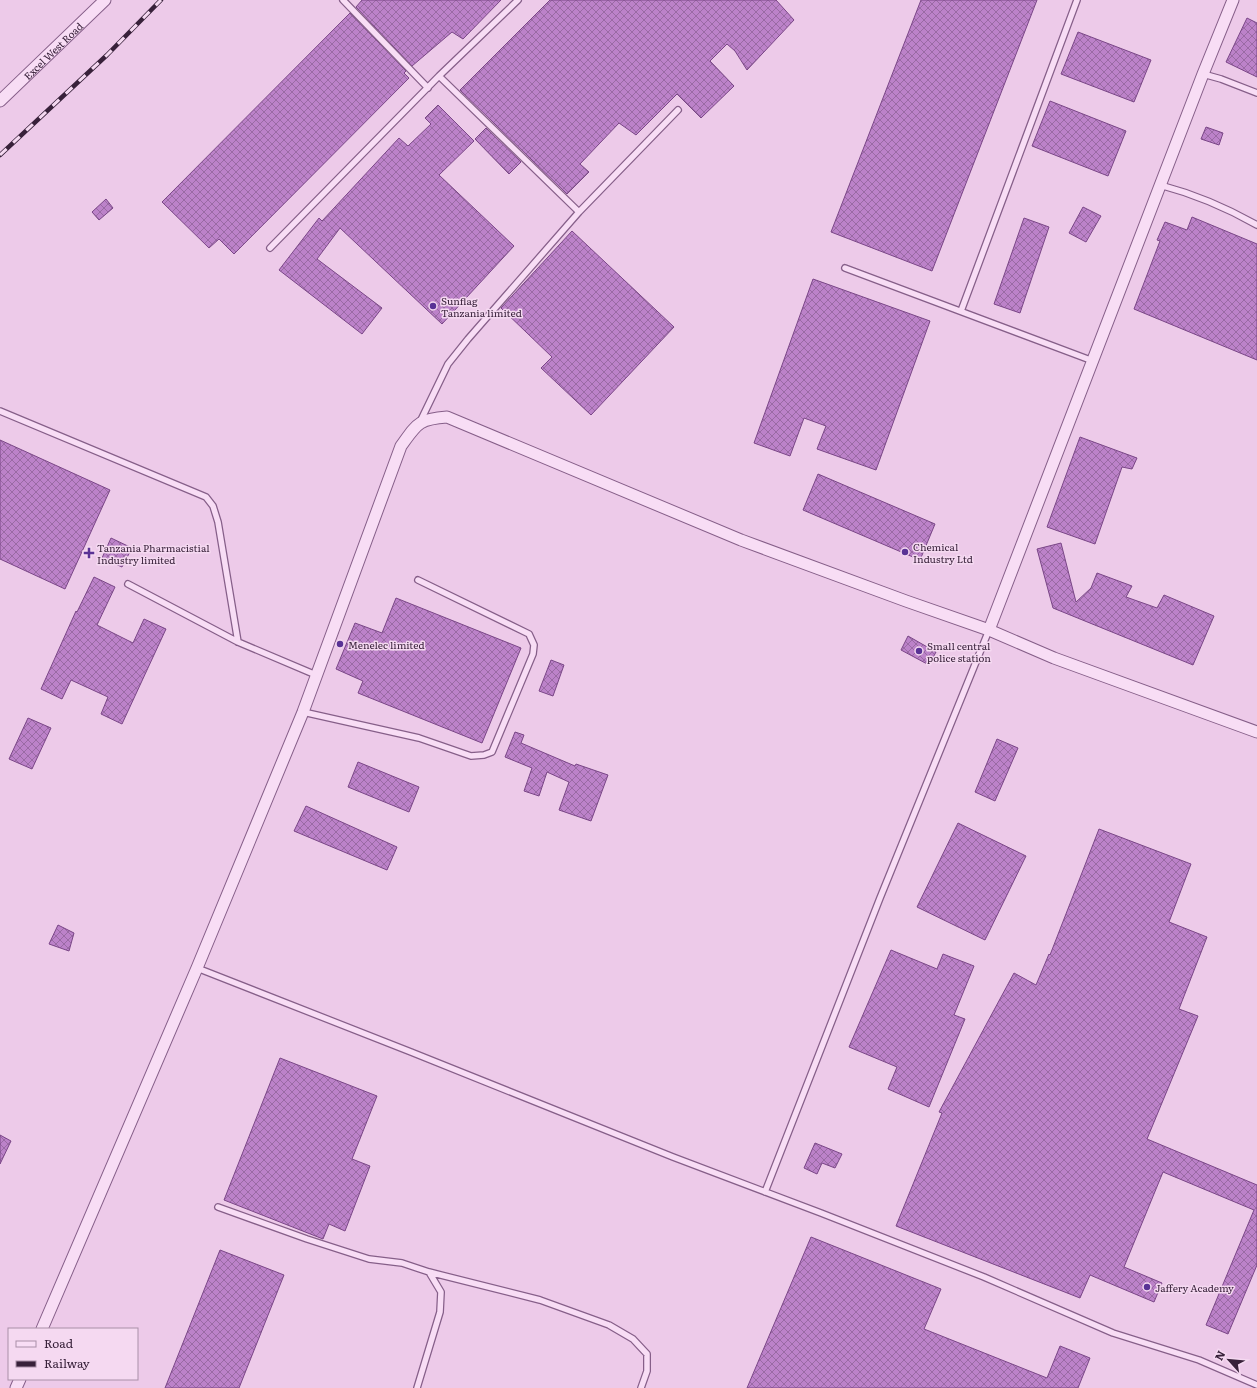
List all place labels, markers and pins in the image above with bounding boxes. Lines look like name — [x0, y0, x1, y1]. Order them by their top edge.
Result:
place label: Sunflag Tanzania limited — [441, 293, 522, 320]
marker: Sunflag Tanzania limited — [428, 301, 438, 311]
place label: Chemical Industry Ltd — [913, 539, 973, 566]
place label: Tanzania Pharmacistial Industry limited — [97, 540, 210, 567]
marker: Chemical Industry Ltd — [900, 547, 910, 557]
marker: Tanzania Pharmacistial Industry limited — [84, 548, 94, 558]
place label: Menelec limited — [348, 637, 425, 652]
place label: Small central police station — [927, 638, 991, 665]
marker: Menelec limited — [335, 639, 345, 649]
marker: Small central police station — [914, 646, 924, 656]
place label: Jaffery Academy — [1155, 1280, 1234, 1295]
marker: Jaffery Academy — [1142, 1282, 1152, 1292]

